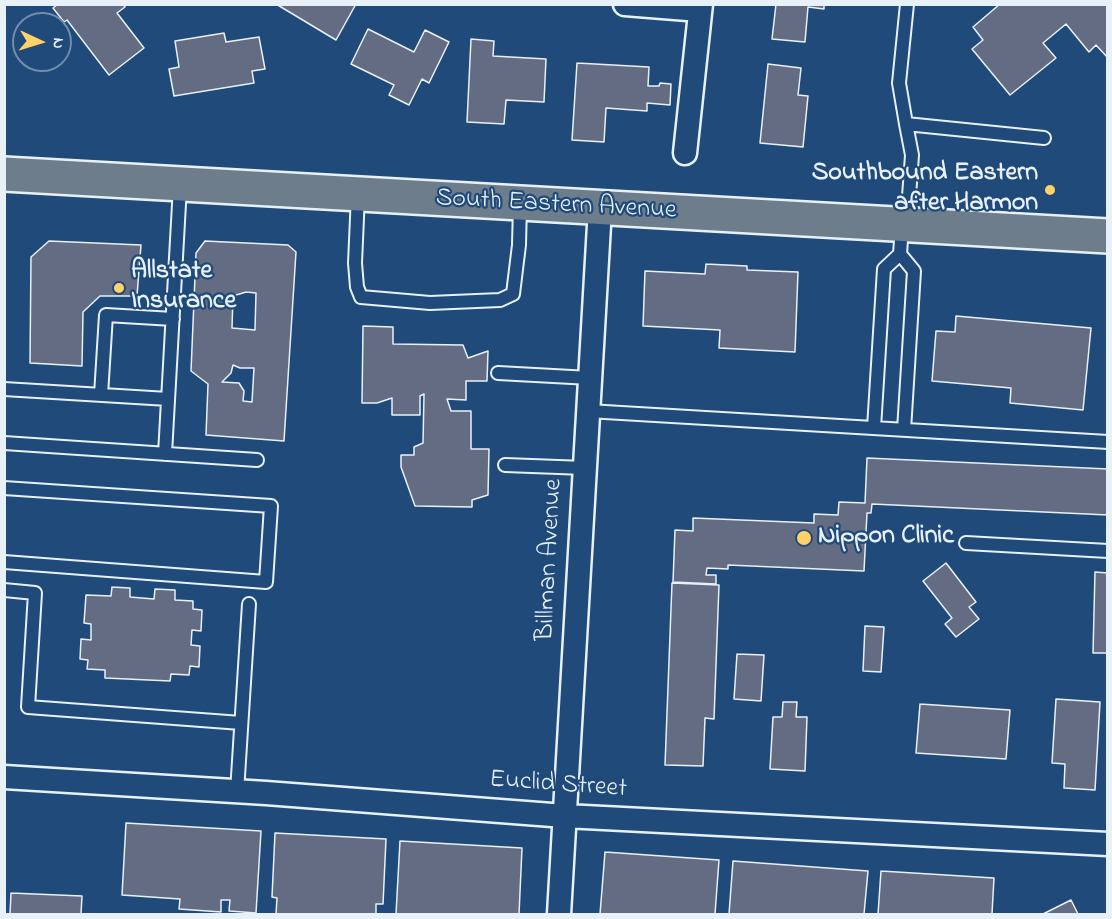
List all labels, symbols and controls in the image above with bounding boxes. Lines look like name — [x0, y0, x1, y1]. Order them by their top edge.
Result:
north arrow — [12, 12, 72, 72]
text: N — [46, 37, 70, 49]
place label: Southbound Eastern after Harmon — [812, 159, 1038, 220]
marker: Southbound Eastern after Harmon — [1043, 183, 1057, 197]
street label: South Eastern Avenue — [435, 184, 677, 228]
place label: Allstate Insurance — [131, 257, 236, 318]
marker: Allstate Insurance — [112, 281, 126, 295]
street label: Billman Avenue — [531, 478, 571, 642]
place label: Nippon Clinic — [818, 522, 954, 554]
marker: Nippon Clinic — [795, 529, 813, 547]
street label: Euclid Street — [488, 766, 628, 806]

